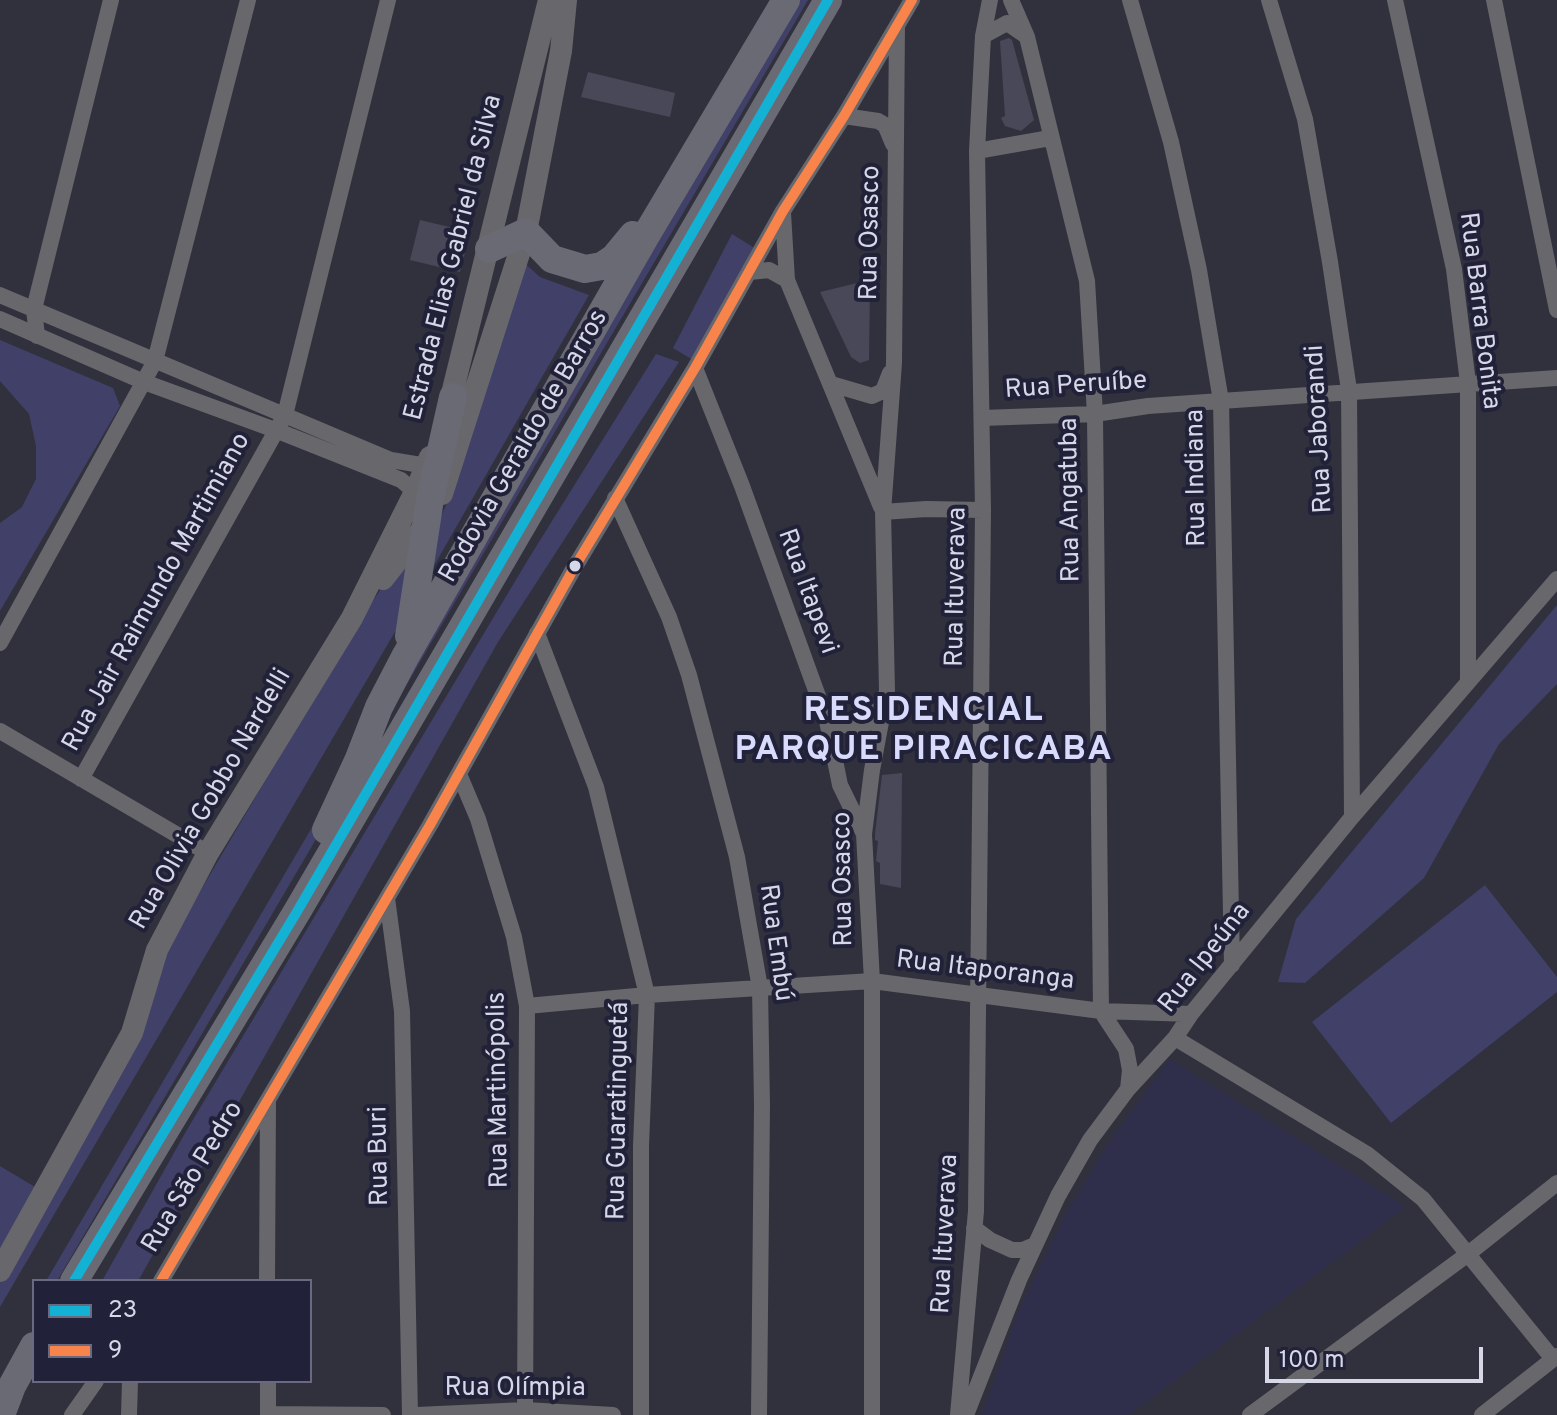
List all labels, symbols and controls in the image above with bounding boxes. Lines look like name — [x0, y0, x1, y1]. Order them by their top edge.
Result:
street label: Estrada Elias Gabriel da Silva — [399, 92, 511, 424]
street label: Rua Osasco — [855, 165, 889, 301]
street label: Rua Barra Bonita — [1450, 211, 1506, 411]
street label: Rodovia Geraldo de Barros — [434, 305, 616, 589]
street label: Rua Jaborandi — [1301, 344, 1341, 514]
street label: Rua Peruíbe — [1004, 366, 1148, 408]
street label: Rua Indiana — [1181, 409, 1215, 547]
street label: Rua Angatuba — [1055, 417, 1089, 583]
street label: Rua Jair Raimundo Martimiano — [57, 428, 259, 758]
street label: Rua Ituverava — [941, 507, 975, 667]
street label: Rua Itapevi — [769, 525, 843, 659]
unlabelled marker — [567, 558, 583, 574]
street label: Rua Olivia Gobbo Nardelli — [124, 664, 300, 936]
district label: RESIDENCIAL PARQUE PIRACICABA — [734, 693, 1114, 772]
street label: Rua Osasco — [828, 811, 862, 947]
street label: Rua Embú — [750, 882, 798, 1004]
street label: Rua Ipeúna — [1153, 898, 1259, 1020]
street label: Rua Itaporanga — [894, 946, 1076, 998]
street label: Rua Martinópolis — [483, 991, 517, 1189]
street label: Rua Guaratinguetá — [602, 1002, 638, 1220]
street label: Rua São Pedro — [137, 1097, 251, 1259]
street label: Rua Buri — [365, 1106, 397, 1206]
street label: Rua Ituverava — [927, 1153, 967, 1315]
legend — [32, 1279, 312, 1383]
text: 23 — [108, 1296, 137, 1326]
scale bar — [1269, 1331, 1487, 1381]
text: 9 — [108, 1336, 122, 1366]
text: 100 m — [1279, 1346, 1345, 1376]
street label: Rua Olímpia — [444, 1374, 586, 1406]

